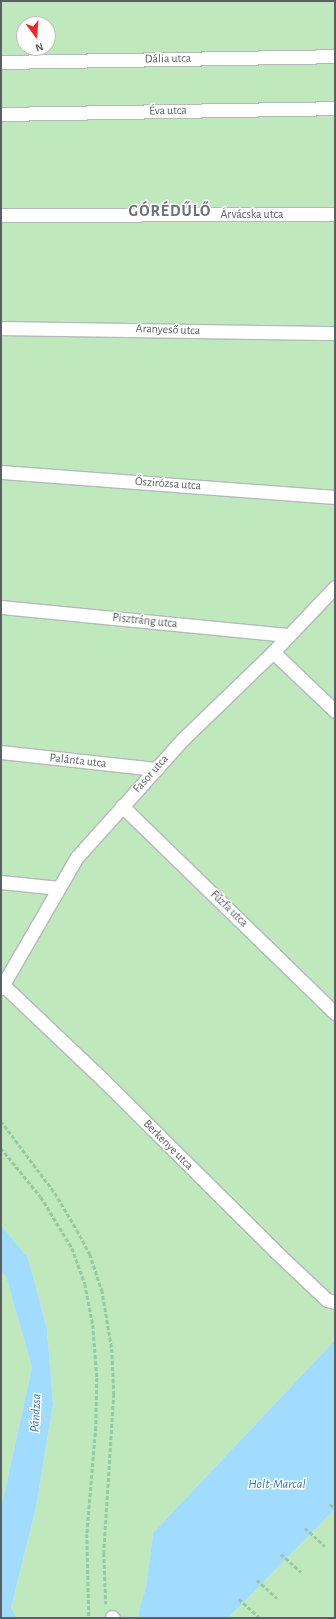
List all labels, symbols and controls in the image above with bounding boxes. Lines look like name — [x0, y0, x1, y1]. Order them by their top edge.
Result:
north arrow — [16, 16, 56, 56]
text: N — [34, 41, 44, 53]
street label: Dália utca — [145, 51, 191, 67]
street label: Éva utca — [149, 103, 187, 119]
district label: GÓRÉDŰLŐ — [129, 201, 211, 221]
street label: Árvácska utca — [221, 208, 283, 222]
street label: Aranyeső utca — [135, 322, 201, 338]
street label: Őszirózsa utca — [134, 475, 202, 493]
street label: Pisztráng utca — [112, 610, 178, 632]
street label: Palánta utca — [49, 751, 107, 771]
street label: Fasor utca — [130, 752, 172, 796]
street label: Fűzfa utca — [207, 888, 251, 930]
street label: Berkenye utca — [140, 1117, 196, 1173]
water label: Pándzsa — [28, 1393, 46, 1433]
water label: Holt-Marcal — [248, 1477, 306, 1493]

